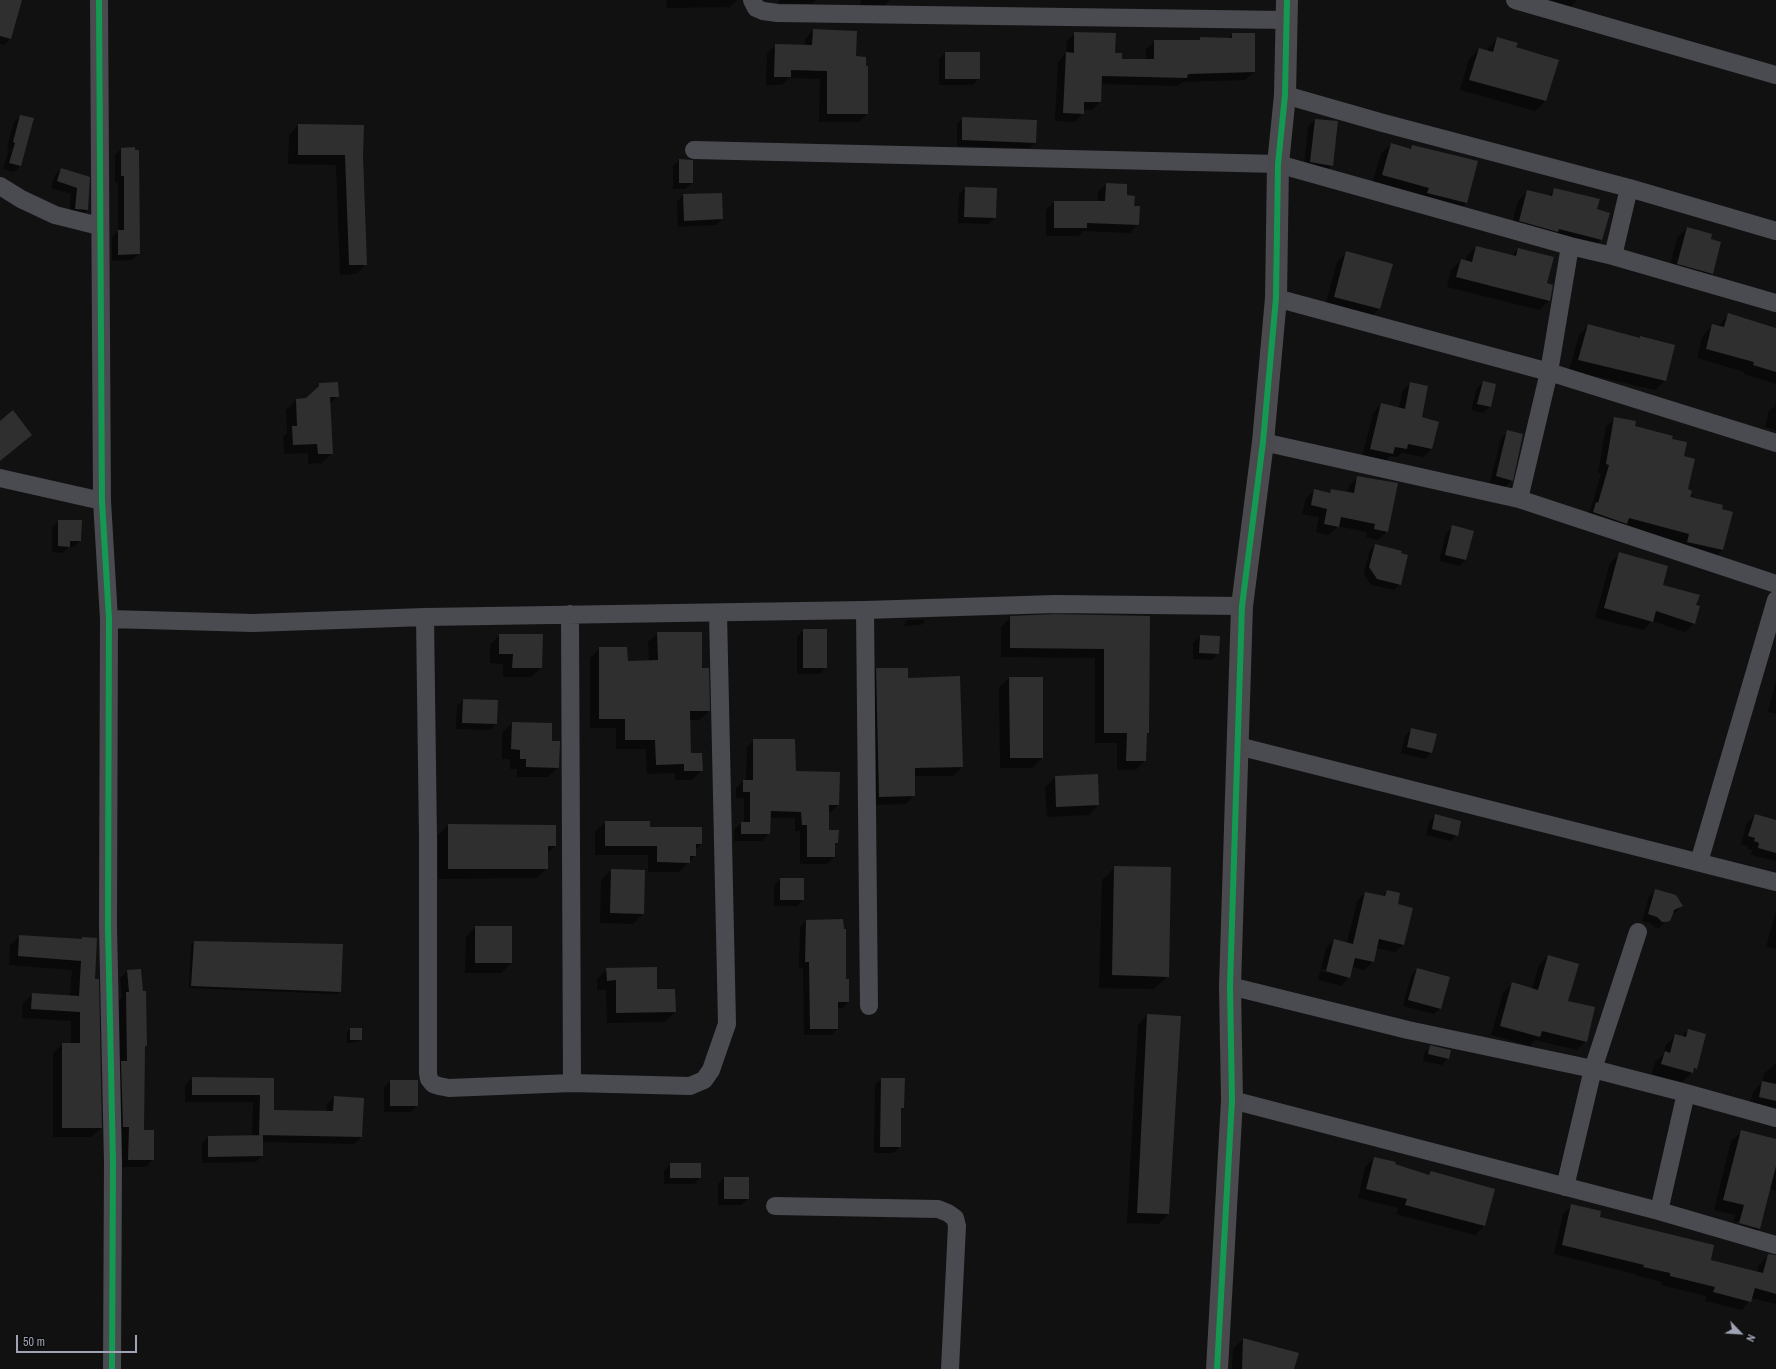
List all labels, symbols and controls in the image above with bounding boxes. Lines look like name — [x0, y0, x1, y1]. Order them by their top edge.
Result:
north arrow — [1720, 1313, 1760, 1353]
scale bar — [18, 1327, 139, 1353]
text: N — [1743, 1332, 1759, 1344]
text: 50 m — [23, 1334, 45, 1350]

